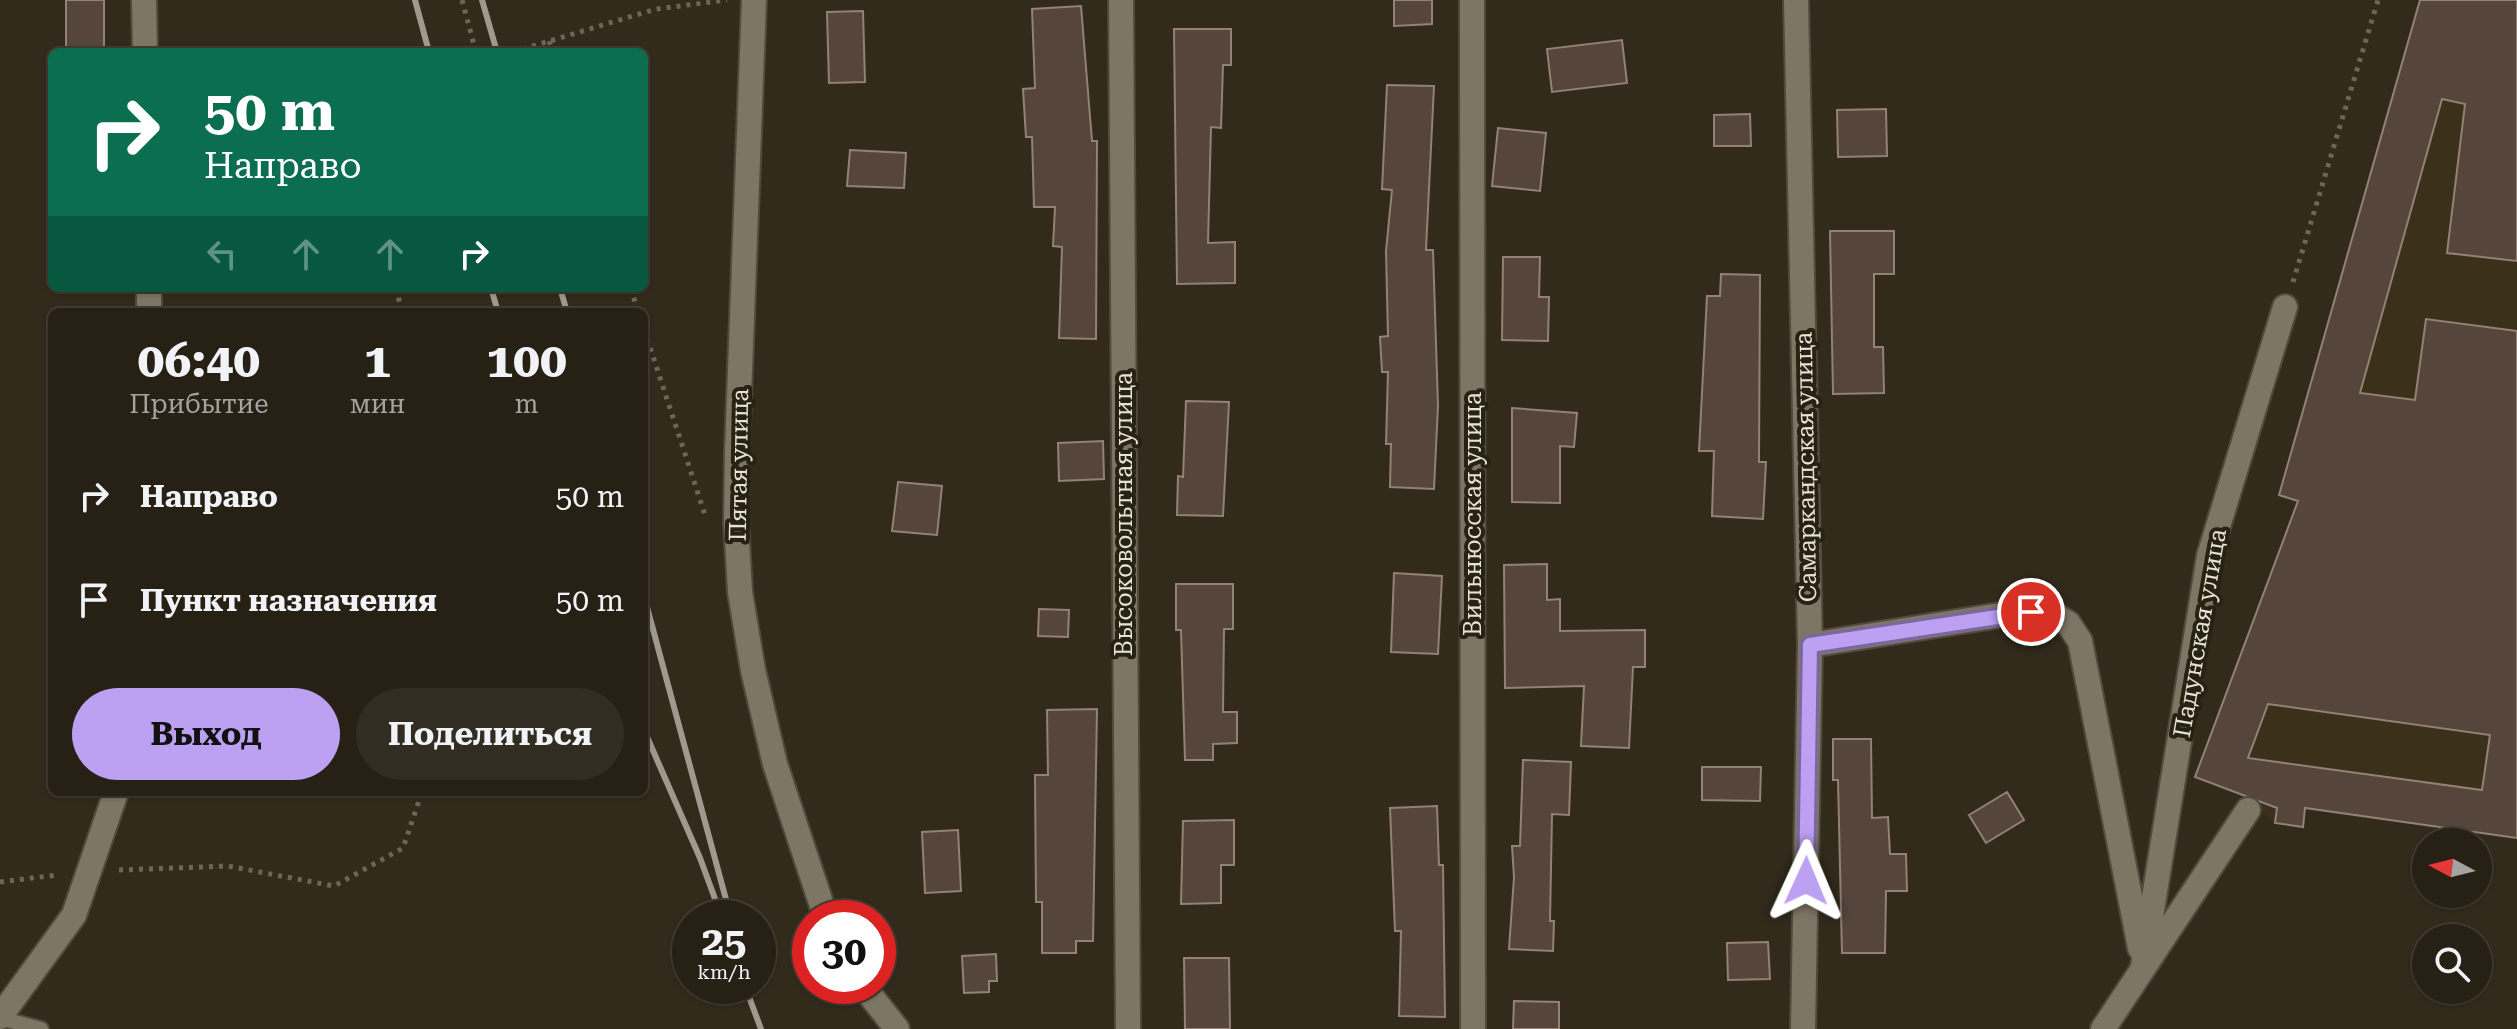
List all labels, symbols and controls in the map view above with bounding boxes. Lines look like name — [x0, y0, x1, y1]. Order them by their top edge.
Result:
text: 50 m — [204, 78, 335, 144]
icon: right — [72, 80, 176, 184]
text: Направо — [204, 145, 362, 187]
icon: left — [200, 232, 244, 276]
icon: ahead — [284, 232, 328, 276]
icon: ahead — [368, 232, 412, 276]
icon: right — [452, 232, 496, 276]
street label: Самаркандская улица — [1790, 332, 1822, 602]
text: 06:40 — [138, 333, 260, 389]
text: 1 — [364, 333, 391, 389]
text: 100 — [486, 333, 567, 389]
street label: Высоковольтная улица — [1110, 372, 1138, 656]
street label: Пятая улица — [724, 388, 754, 542]
text: Прибытие — [129, 389, 269, 419]
text: мин — [350, 389, 405, 419]
text: m — [515, 389, 538, 419]
street label: Вильнюсская улица — [1459, 392, 1487, 636]
icon: right — [72, 474, 116, 518]
text: Направо — [140, 479, 278, 514]
text: 50 m — [555, 479, 624, 514]
street label: Падунская улица — [2168, 526, 2232, 740]
icon: arrive — [72, 578, 116, 622]
pin — [1997, 578, 2065, 646]
text: Пункт назначения — [140, 583, 437, 618]
text: 50 m — [555, 583, 624, 618]
icon: arrive — [2009, 590, 2053, 634]
button: Выход — [72, 688, 340, 780]
button: Поделиться — [356, 688, 624, 780]
north arrow — [2412, 828, 2492, 908]
map controls — [2412, 828, 2492, 1004]
position arrow — [1764, 839, 1848, 923]
speed limit sign: 30 — [792, 900, 896, 1004]
text: 25 — [702, 918, 746, 965]
button: search — [2412, 924, 2492, 1004]
text: km/h — [697, 960, 751, 984]

